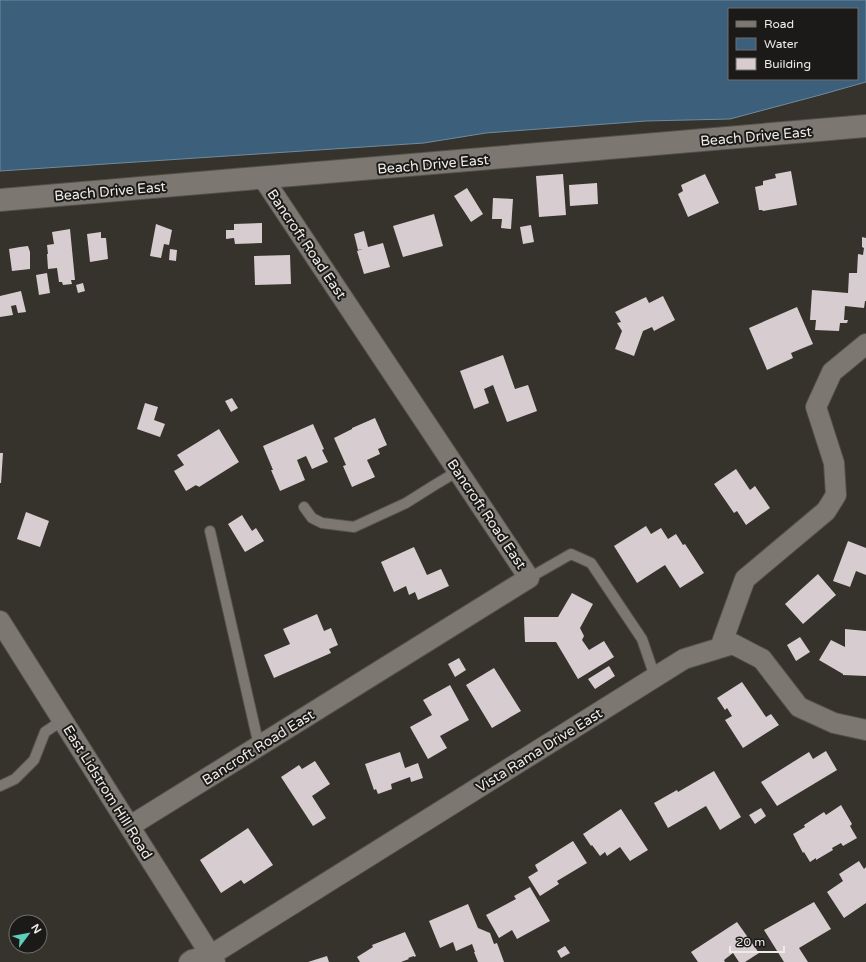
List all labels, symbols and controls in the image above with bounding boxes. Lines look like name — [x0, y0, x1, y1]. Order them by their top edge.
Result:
legend — [728, 8, 858, 80]
text: Road — [764, 17, 794, 31]
text: Water — [764, 37, 799, 51]
text: Building — [764, 57, 811, 71]
street label: Beach Drive East — [700, 123, 813, 150]
street label: Beach Drive East — [377, 151, 490, 178]
street label: Beach Drive East — [54, 178, 167, 205]
street label: Bancroft Road East — [264, 186, 350, 303]
street label: Bancroft Road East — [444, 456, 530, 573]
street label: Vista Rama Drive East — [473, 704, 606, 796]
street label: Bancroft Road East — [199, 706, 318, 789]
street label: East Lidstrom Hill Road — [59, 722, 156, 862]
north arrow — [8, 914, 48, 954]
text: N — [28, 922, 44, 936]
scale bar — [730, 928, 784, 954]
text: 20 m — [736, 935, 765, 949]

